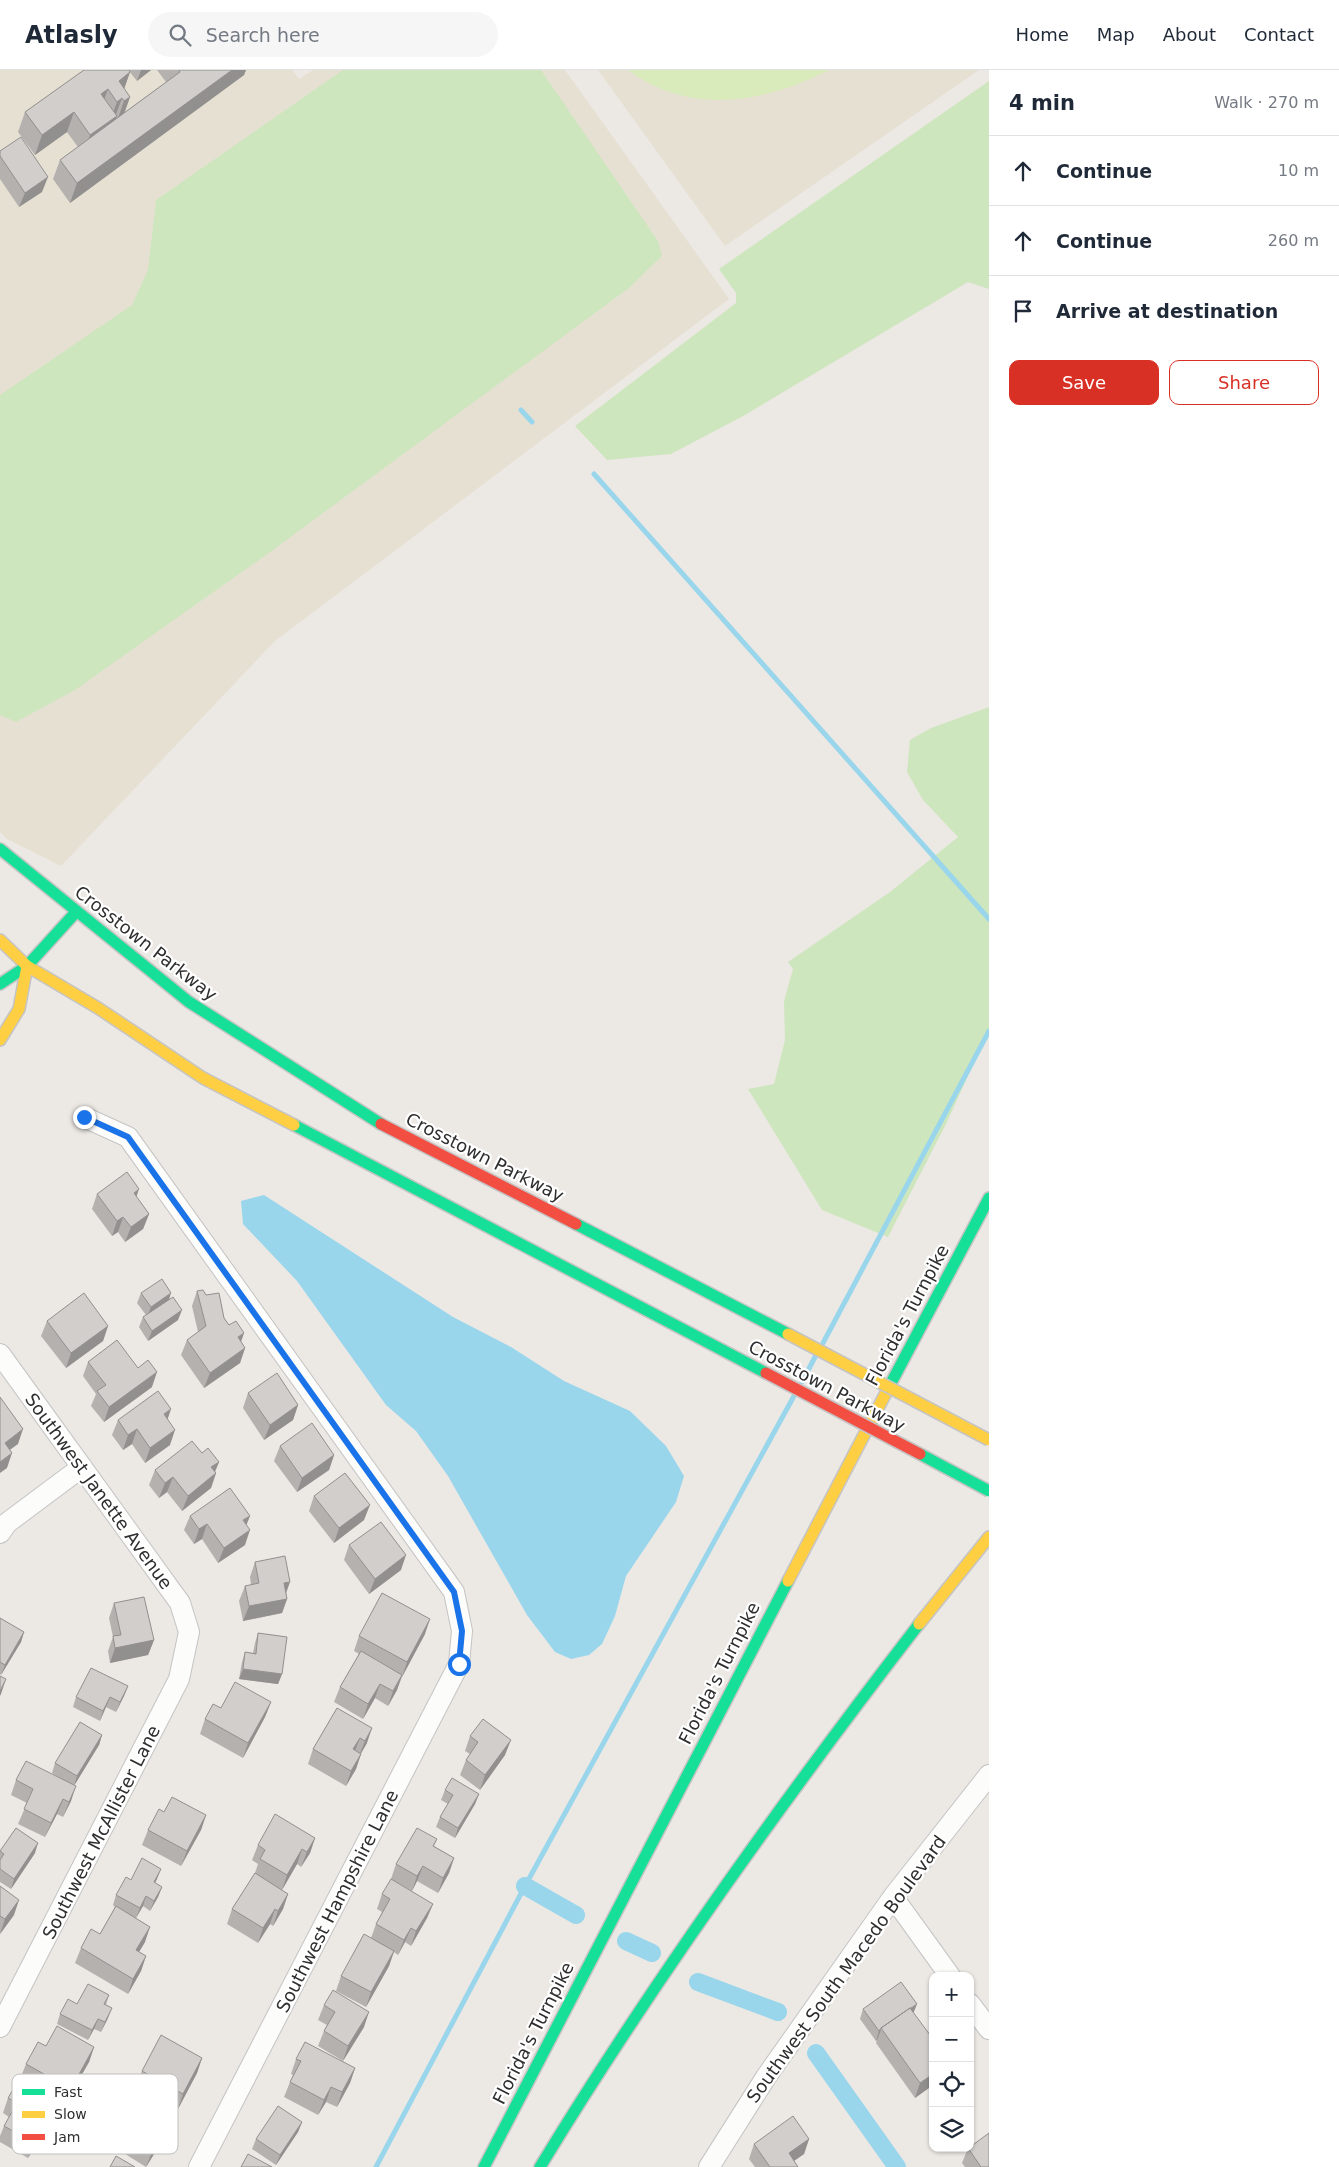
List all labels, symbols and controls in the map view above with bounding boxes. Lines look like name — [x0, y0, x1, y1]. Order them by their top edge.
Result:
search box — [148, 12, 498, 57]
text: Atlasly — [25, 21, 118, 49]
icon: search — [166, 21, 194, 49]
text: Search here — [206, 24, 320, 46]
text: Home — [1016, 24, 1069, 45]
text: Map — [1097, 24, 1135, 45]
text: About — [1163, 24, 1216, 45]
text: Contact — [1244, 24, 1314, 45]
text: 4 min — [1009, 91, 1075, 115]
text: Walk · 270 m — [1214, 93, 1319, 112]
icon: ahead — [1009, 157, 1037, 185]
text: Continue — [1056, 160, 1152, 182]
text: 10 m — [1278, 161, 1319, 180]
icon: ahead — [1009, 227, 1037, 255]
text: Continue — [1056, 230, 1152, 252]
text: 260 m — [1268, 231, 1319, 250]
icon: arrive — [1009, 297, 1037, 325]
text: Arrive at destination — [1056, 300, 1278, 322]
button: Save — [1009, 360, 1159, 405]
button: Share — [1169, 360, 1319, 405]
street label: Crosstown Parkway — [71, 881, 222, 1005]
route end — [73, 1106, 96, 1129]
street label: Crosstown Parkway — [402, 1108, 568, 1206]
street label: Florida's Turnpike — [861, 1241, 953, 1389]
street label: Crosstown Parkway — [745, 1336, 909, 1436]
street label: Southwest Janette Avenue — [21, 1389, 177, 1593]
street label: Florida's Turnpike — [674, 1598, 764, 1748]
route start — [448, 1653, 471, 1676]
street label: Southwest McAllister Lane — [38, 1722, 164, 1942]
street label: Southwest Hampshire Lane — [272, 1786, 402, 2016]
street label: Southwest South Macedo Boulevard — [742, 1831, 950, 2107]
street label: Florida's Turnpike — [488, 1958, 578, 2108]
map controls — [929, 1972, 974, 2152]
button: + — [929, 1972, 974, 2017]
button: − — [929, 2017, 974, 2062]
button: locate — [929, 2062, 974, 2107]
legend — [12, 2074, 178, 2154]
text: Fast — [54, 2084, 83, 2100]
text: Slow — [54, 2106, 87, 2122]
button: layers — [929, 2107, 974, 2152]
text: Jam — [53, 2129, 80, 2145]

